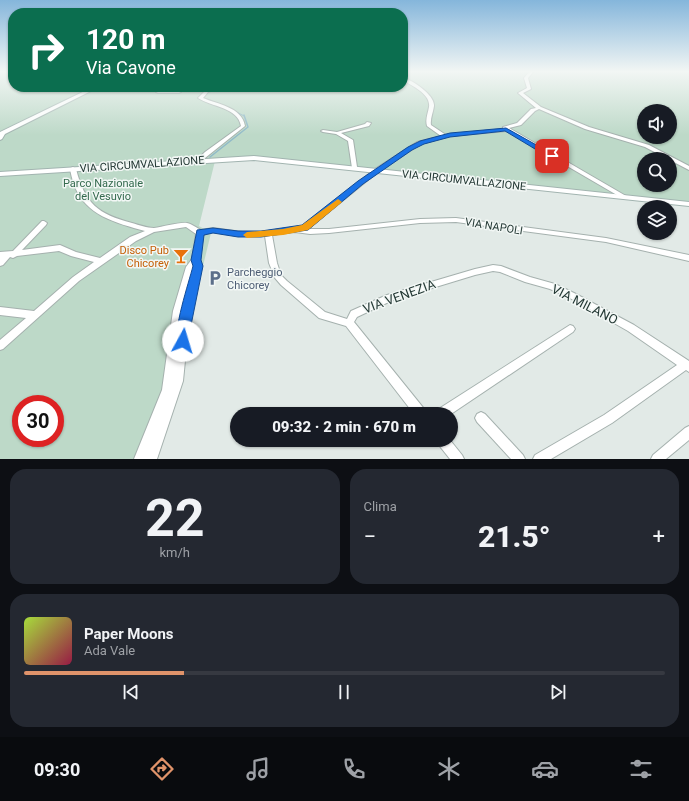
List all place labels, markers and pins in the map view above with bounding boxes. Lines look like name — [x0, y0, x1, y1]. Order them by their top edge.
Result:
pin — [535, 139, 569, 173]
place label: Disco Pub Chicorey — [119, 244, 170, 270]
bar icon: Disco Pub Chicorey — [172, 247, 190, 265]
place label: Parcheggio Chicorey — [227, 266, 282, 292]
parking icon: Parcheggio Chicorey — [206, 269, 224, 287]

